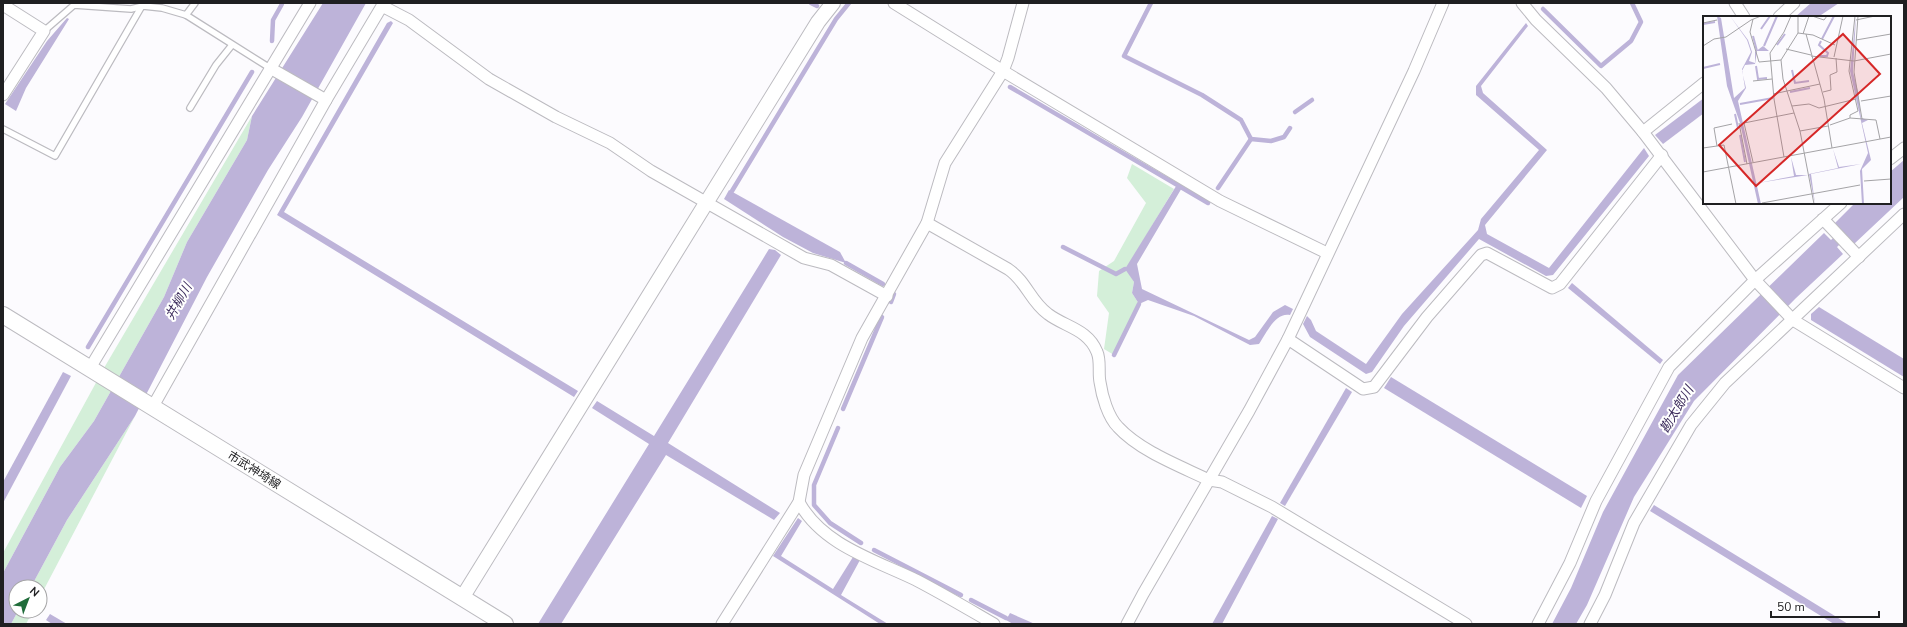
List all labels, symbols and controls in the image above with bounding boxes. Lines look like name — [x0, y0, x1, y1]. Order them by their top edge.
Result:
inset map — [1703, 16, 1891, 204]
water label: 井柳川 — [161, 278, 197, 323]
water label: 勘太郎川 — [1656, 381, 1699, 436]
street label: 市武神埼線 — [224, 447, 284, 493]
north arrow — [8, 579, 48, 619]
text: N — [26, 584, 42, 600]
scale bar — [1771, 593, 1879, 619]
text: 50 m — [1777, 599, 1805, 615]

